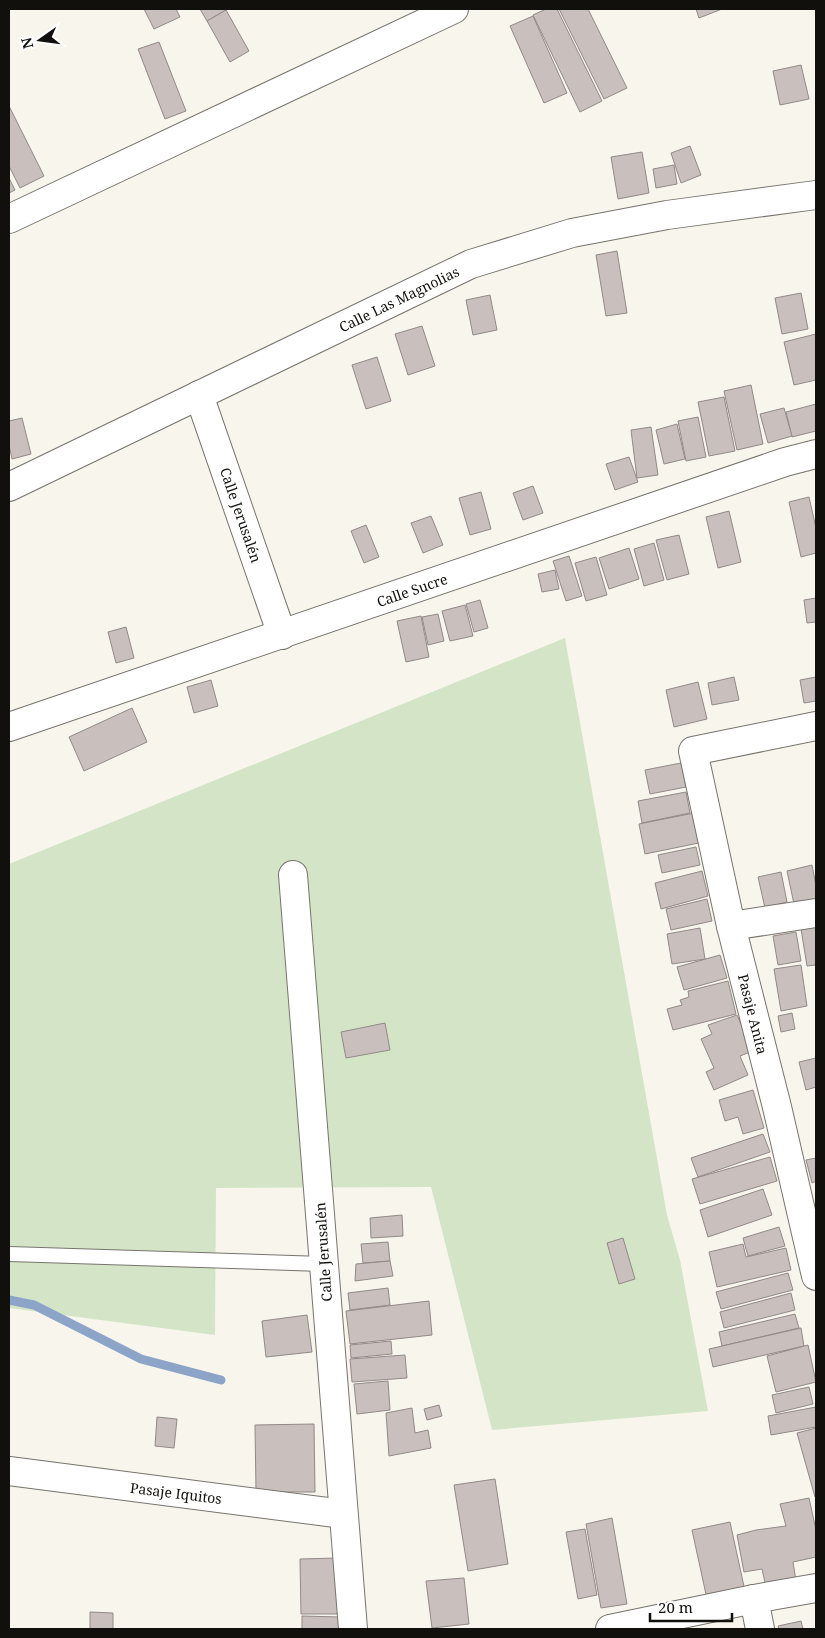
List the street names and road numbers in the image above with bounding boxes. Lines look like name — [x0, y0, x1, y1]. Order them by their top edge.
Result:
street label: Calle Las Magnolias — [336, 262, 462, 336]
street label: Calle Jerusalén — [216, 465, 266, 565]
street label: Calle Sucre — [374, 569, 450, 611]
street label: Pasaje Anita — [734, 972, 772, 1056]
street label: Calle Jerusalén — [310, 1202, 336, 1302]
street label: Pasaje Iquitos — [129, 1478, 223, 1508]

